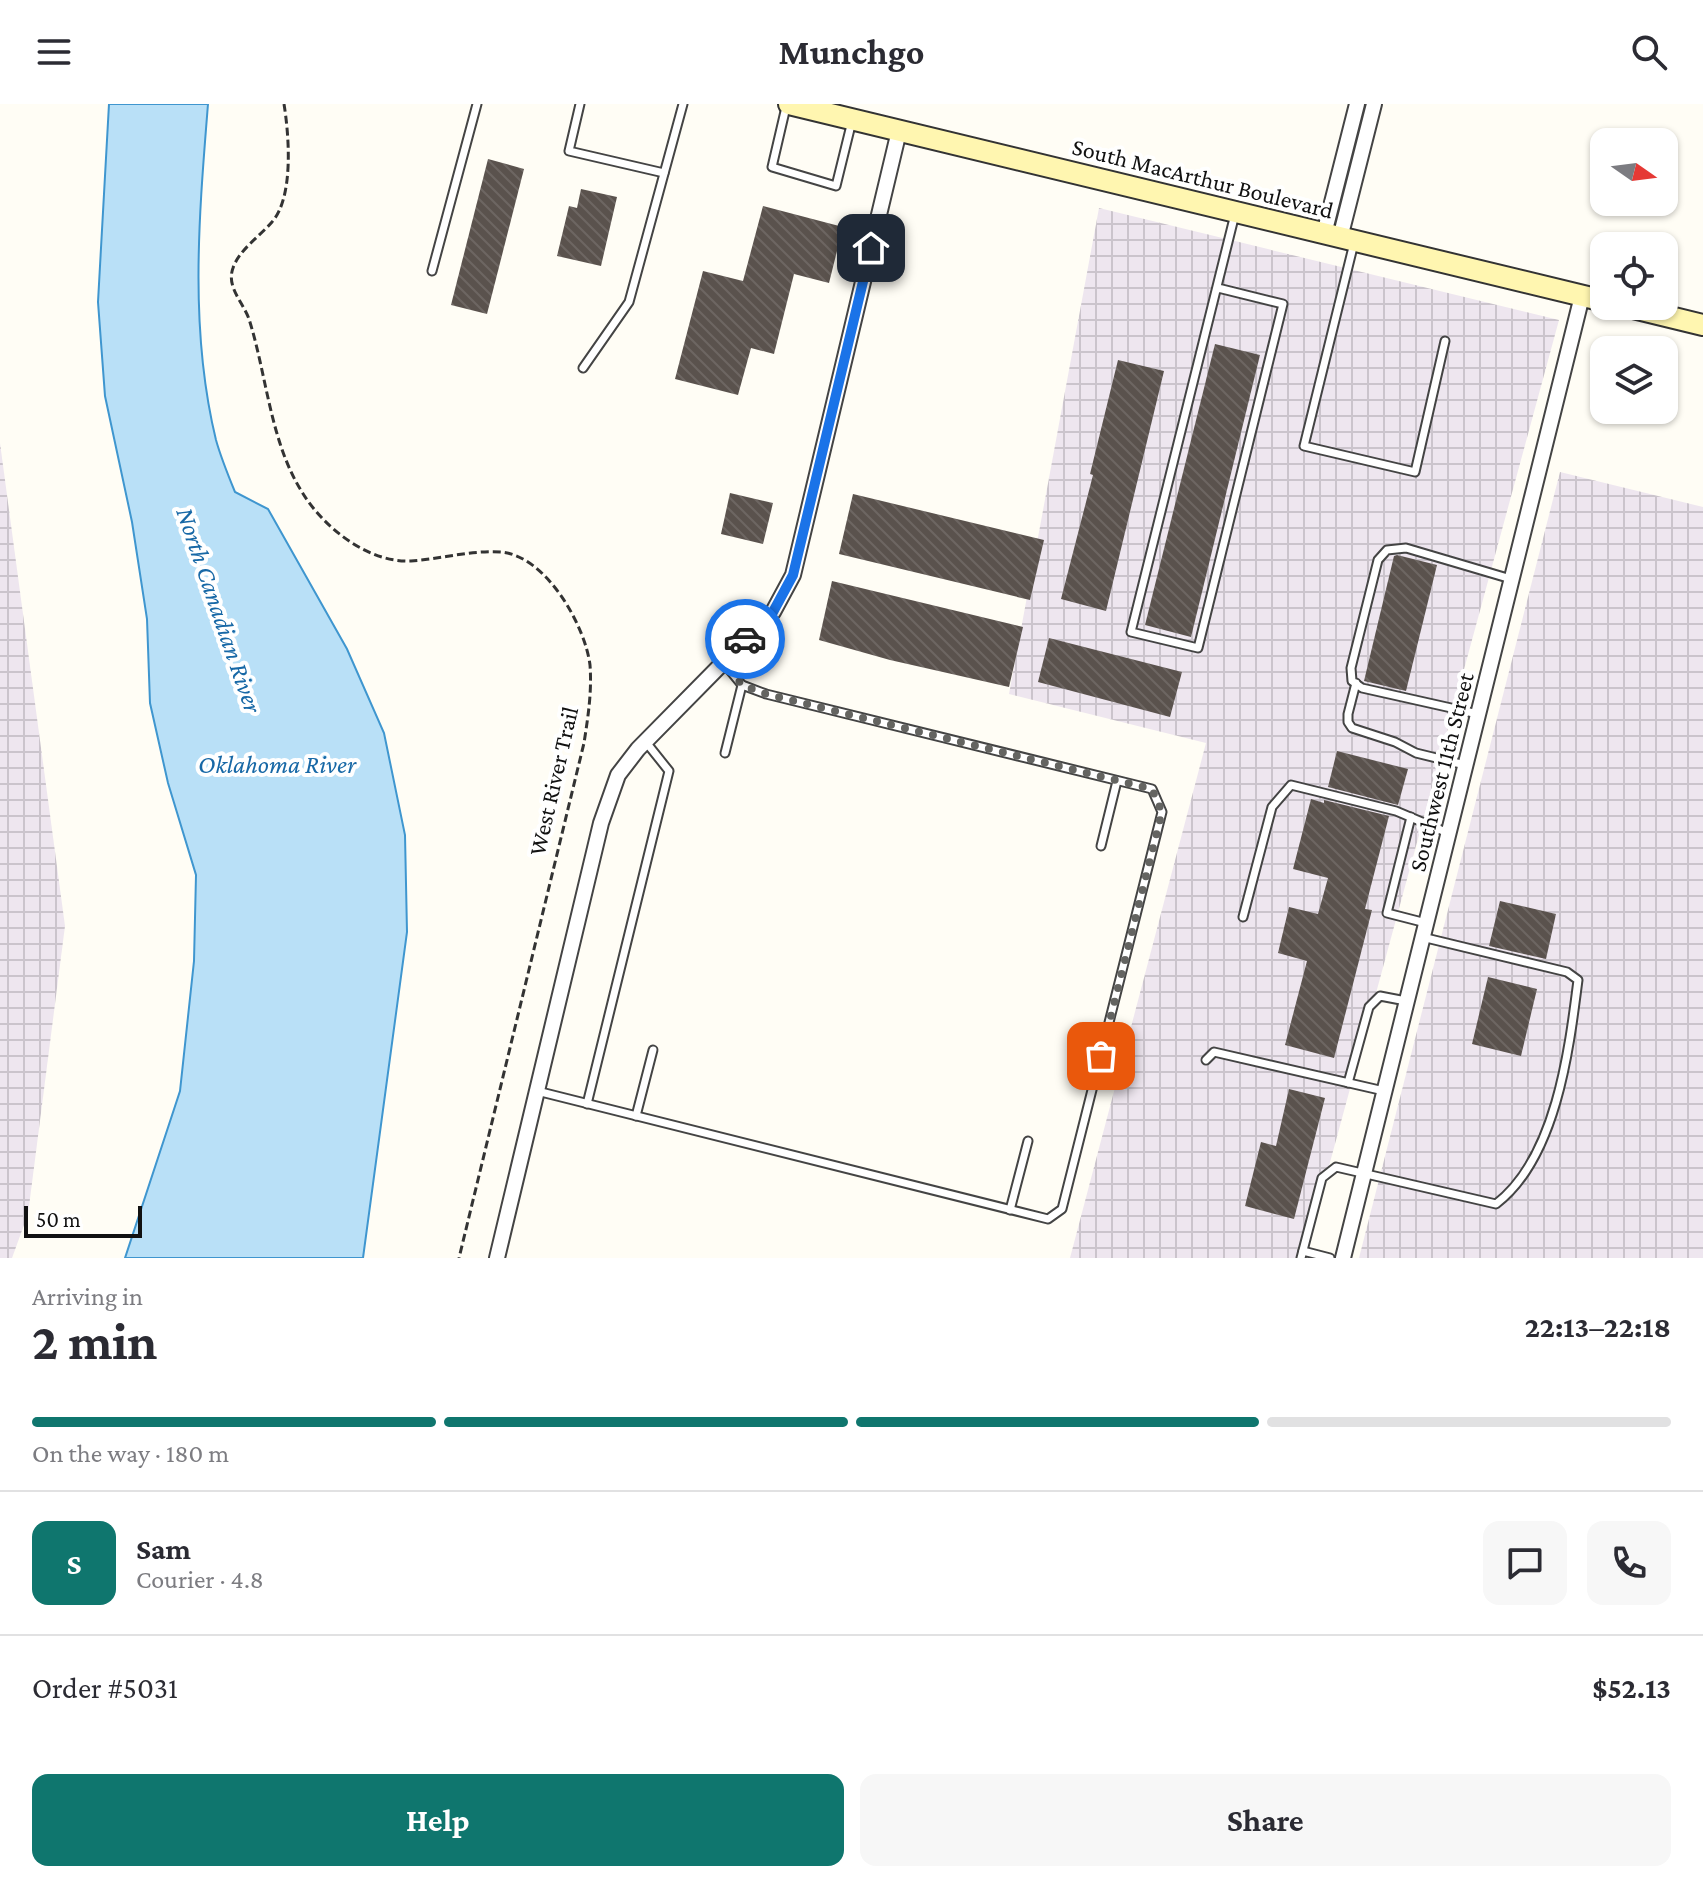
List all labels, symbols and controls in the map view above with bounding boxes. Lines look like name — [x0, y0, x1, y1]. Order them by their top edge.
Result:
icon: menu — [32, 30, 76, 74]
icon: search — [1627, 30, 1671, 74]
text: Munchgo — [779, 32, 924, 72]
north arrow — [1590, 128, 1678, 216]
map controls — [1590, 128, 1678, 424]
street label: South MacArthur Boulevard — [1070, 132, 1337, 224]
pin — [837, 214, 905, 282]
icon: home — [849, 226, 893, 270]
button: locate — [1590, 232, 1678, 320]
button: layers — [1590, 336, 1678, 424]
water label: North Canadian River — [170, 503, 268, 717]
courier — [705, 599, 785, 679]
icon: car — [723, 617, 767, 661]
street label: Southwest 11th Street — [1403, 669, 1479, 874]
street label: West River Trail — [523, 704, 583, 858]
water label: Oklahoma River — [198, 750, 357, 779]
pin — [1067, 1022, 1135, 1090]
icon: bag — [1079, 1034, 1123, 1078]
scale bar — [24, 1202, 142, 1238]
text: 50 m — [36, 1207, 81, 1232]
text: Arriving in — [32, 1282, 143, 1311]
text: 22:13–22:18 — [1525, 1310, 1671, 1343]
text: 2 min — [32, 1312, 157, 1370]
text: On the way · 180 m — [32, 1439, 229, 1468]
button: chat — [1483, 1521, 1567, 1605]
button: phone — [1587, 1521, 1671, 1605]
text: Sam — [136, 1532, 191, 1565]
text: S — [67, 1547, 82, 1580]
text: Courier · 4.8 — [136, 1565, 264, 1594]
text: Order #5031 — [32, 1671, 178, 1704]
text: $52.13 — [1592, 1671, 1671, 1704]
button: Help — [32, 1774, 844, 1866]
button: Share — [860, 1774, 1671, 1866]

